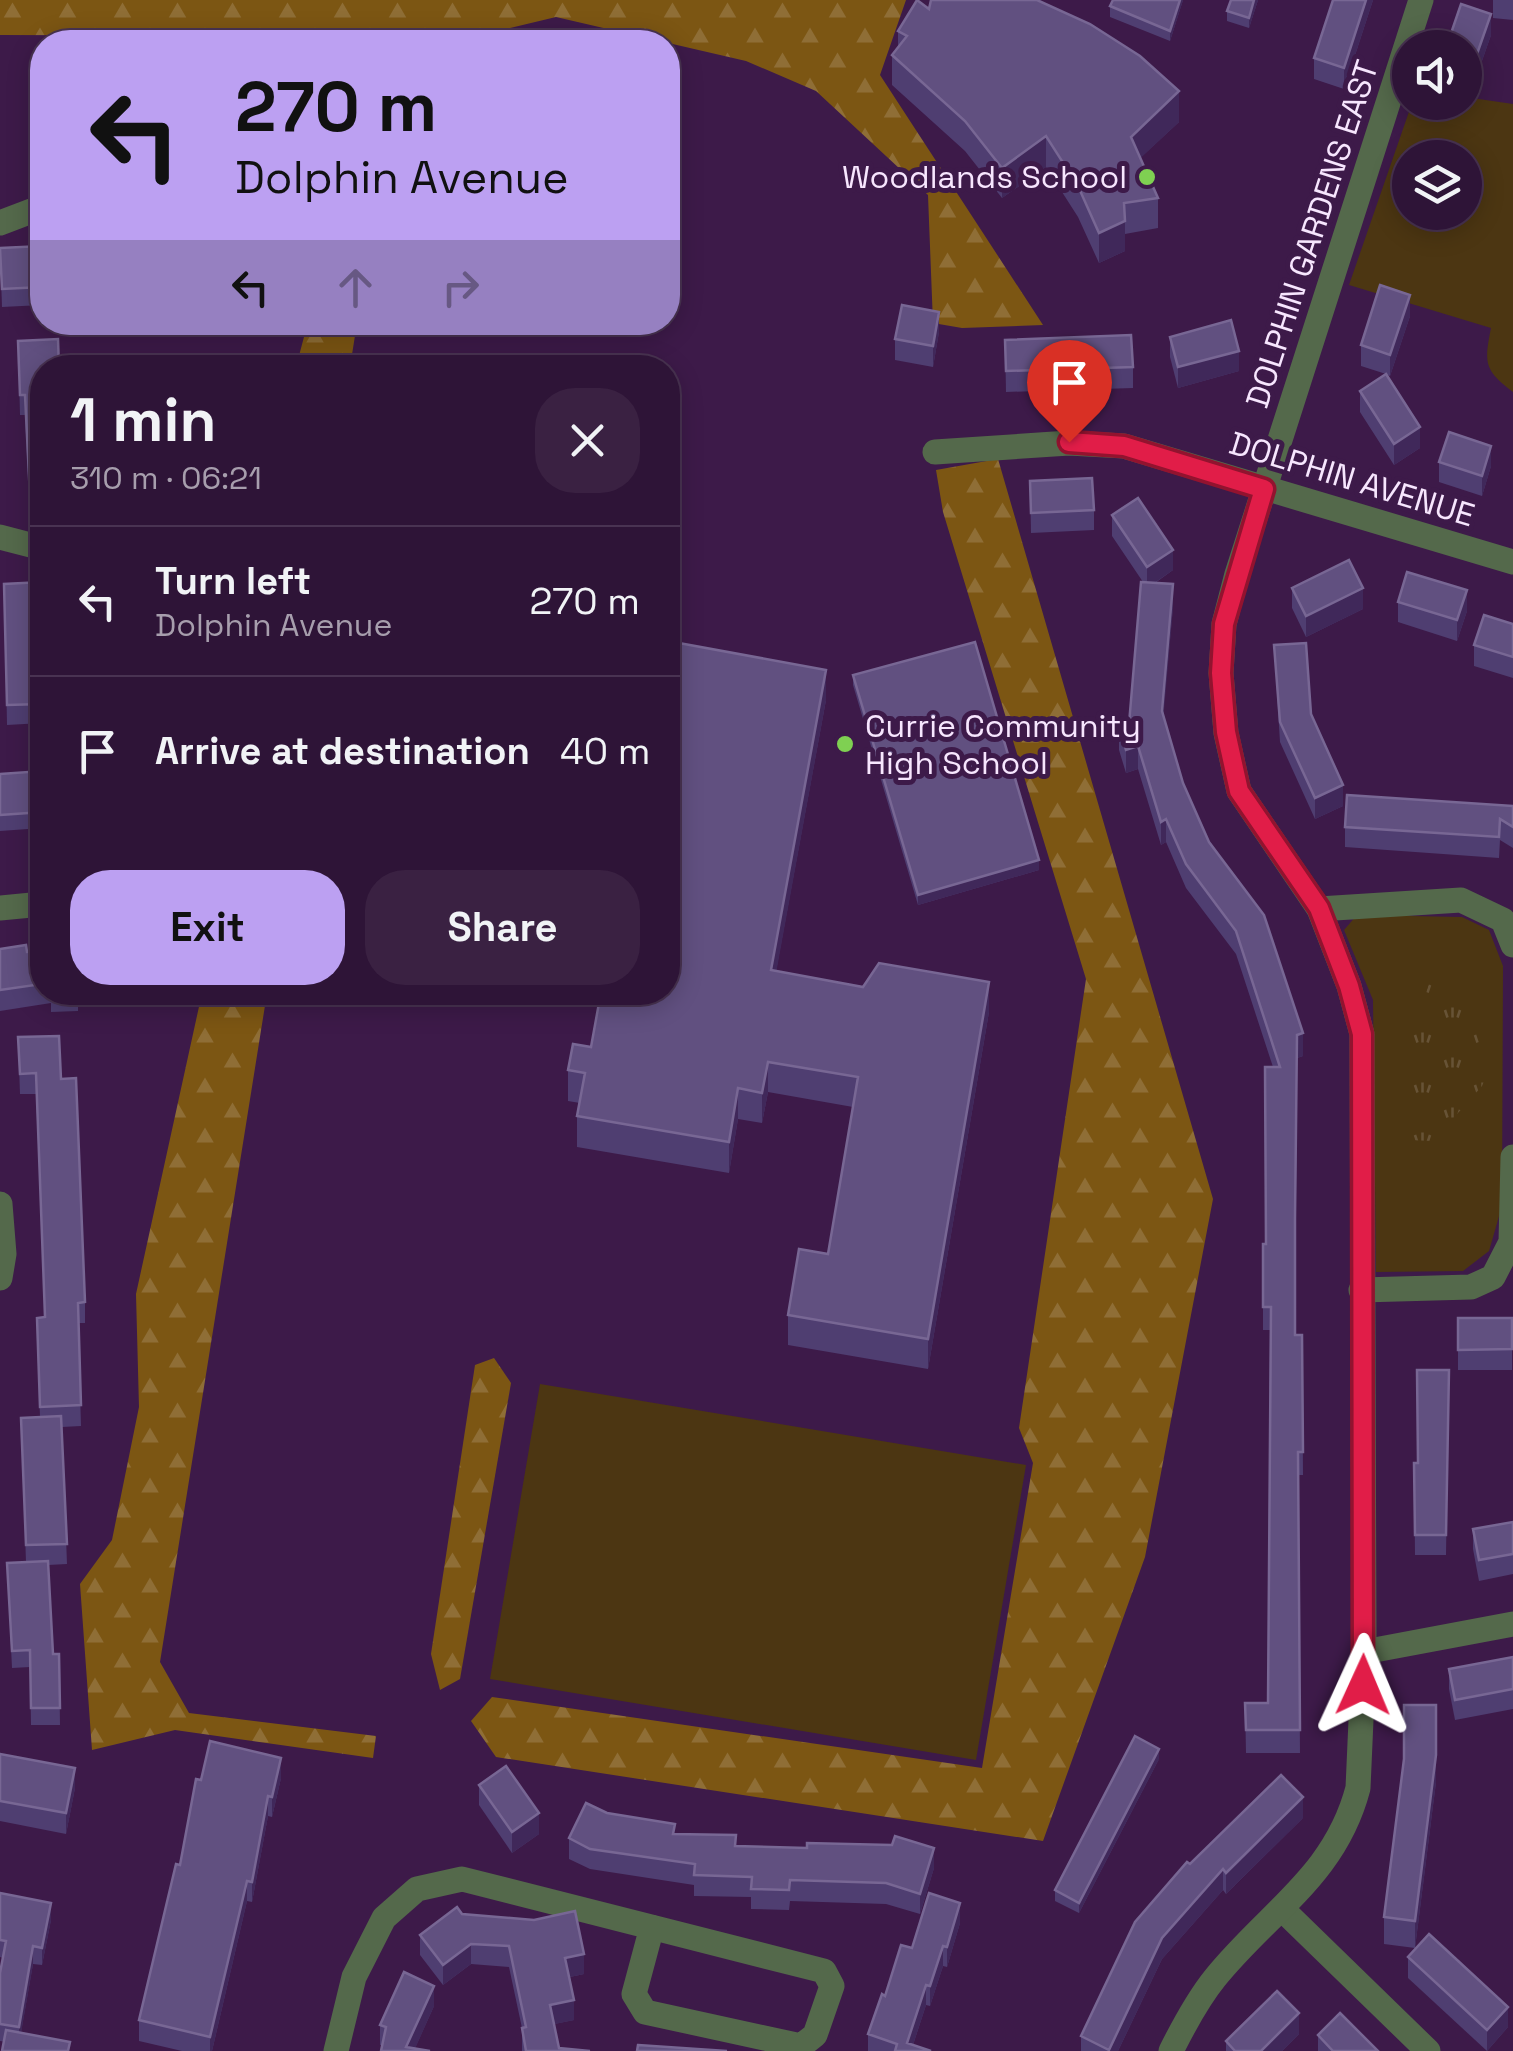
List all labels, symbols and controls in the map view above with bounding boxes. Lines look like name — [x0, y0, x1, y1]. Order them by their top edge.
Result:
map controls — [1392, 30, 1482, 230]
button: sound — [1392, 30, 1482, 120]
street label: DOLPHIN GARDENS EAST — [1237, 55, 1387, 413]
text: 270 m — [235, 62, 437, 151]
icon: left — [70, 70, 200, 200]
button: layers — [1392, 140, 1482, 230]
text: Dolphin Avenue — [235, 149, 569, 206]
place label: Woodlands School — [842, 157, 1127, 197]
marker: Woodlands School — [1136, 166, 1158, 188]
icon: left — [223, 260, 278, 315]
icon: ahead — [328, 260, 383, 315]
icon: right — [433, 260, 488, 315]
pin — [1027, 340, 1112, 443]
icon: arrive — [1042, 355, 1097, 410]
text: 1 min — [70, 382, 217, 459]
button: close — [535, 388, 640, 493]
street label: DOLPHIN AVENUE — [1225, 423, 1479, 535]
text: 310 m · 06:21 — [70, 458, 262, 498]
text: Turn left — [155, 557, 311, 605]
icon: left — [70, 574, 125, 629]
text: 270 m — [529, 577, 640, 625]
text: Dolphin Avenue — [155, 605, 392, 645]
place label: Currie Community High School — [865, 706, 1141, 783]
icon: arrive — [70, 724, 125, 779]
text: Arrive at destination — [155, 727, 530, 775]
text: 40 m — [560, 727, 651, 775]
marker: Currie Community High School — [834, 733, 856, 755]
button: Exit — [70, 870, 345, 985]
button: Share — [365, 870, 640, 985]
position arrow — [1311, 1633, 1415, 1737]

